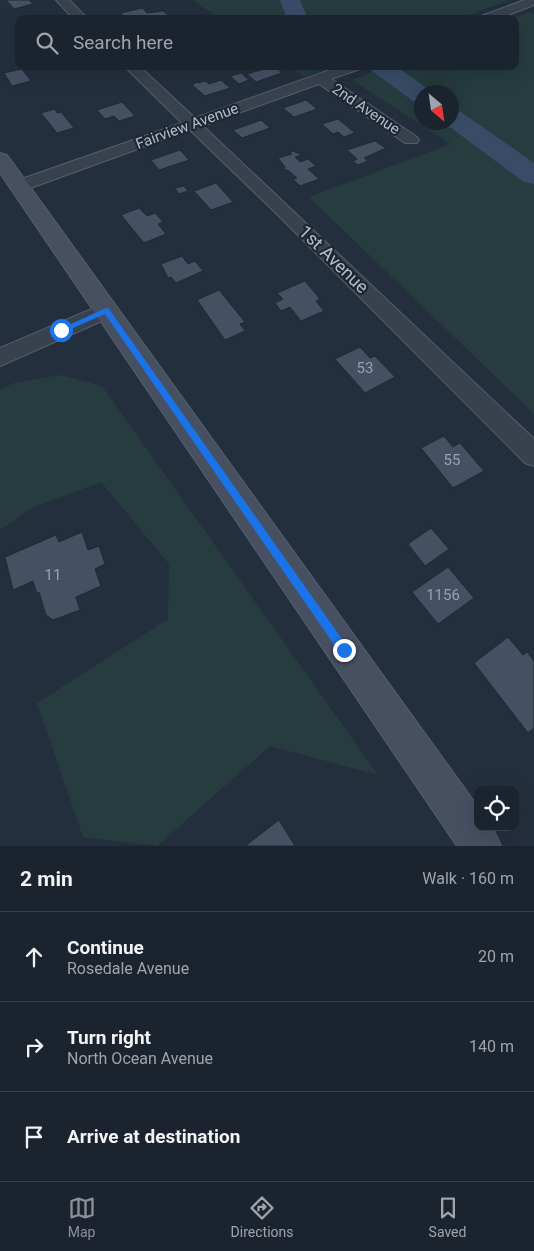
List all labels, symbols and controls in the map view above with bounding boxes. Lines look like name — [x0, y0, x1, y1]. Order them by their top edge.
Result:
search box — [15, 15, 519, 70]
icon: search — [33, 29, 61, 57]
text: Search here — [73, 31, 173, 54]
street label: 2nd Avenue — [329, 80, 403, 138]
north arrow — [414, 85, 459, 130]
street label: Fairview Avenue — [133, 99, 241, 153]
street label: 1st Avenue — [295, 221, 373, 297]
route start — [50, 319, 73, 342]
house number: 53 — [357, 359, 373, 377]
house number: 55 — [444, 451, 460, 469]
house number: 11 — [45, 566, 61, 584]
house number: 1156 — [426, 586, 460, 604]
route end — [333, 639, 356, 662]
map controls — [474, 786, 519, 831]
button: locate — [474, 786, 519, 831]
text: 2 min — [20, 867, 73, 891]
text: Walk · 160 m — [422, 869, 514, 888]
text: Continue — [67, 936, 144, 959]
icon: ahead — [20, 943, 48, 971]
text: 20 m — [478, 947, 514, 966]
text: Rosedale Avenue — [67, 959, 189, 978]
text: Turn right — [67, 1026, 151, 1049]
icon: right — [20, 1033, 48, 1061]
text: 140 m — [469, 1037, 514, 1056]
text: North Ocean Avenue — [67, 1049, 213, 1068]
icon: arrive — [20, 1123, 48, 1151]
text: Arrive at destination — [67, 1125, 240, 1148]
tab: Map — [68, 1194, 96, 1240]
tab: Directions — [231, 1194, 294, 1240]
tab: Saved — [429, 1194, 466, 1240]

